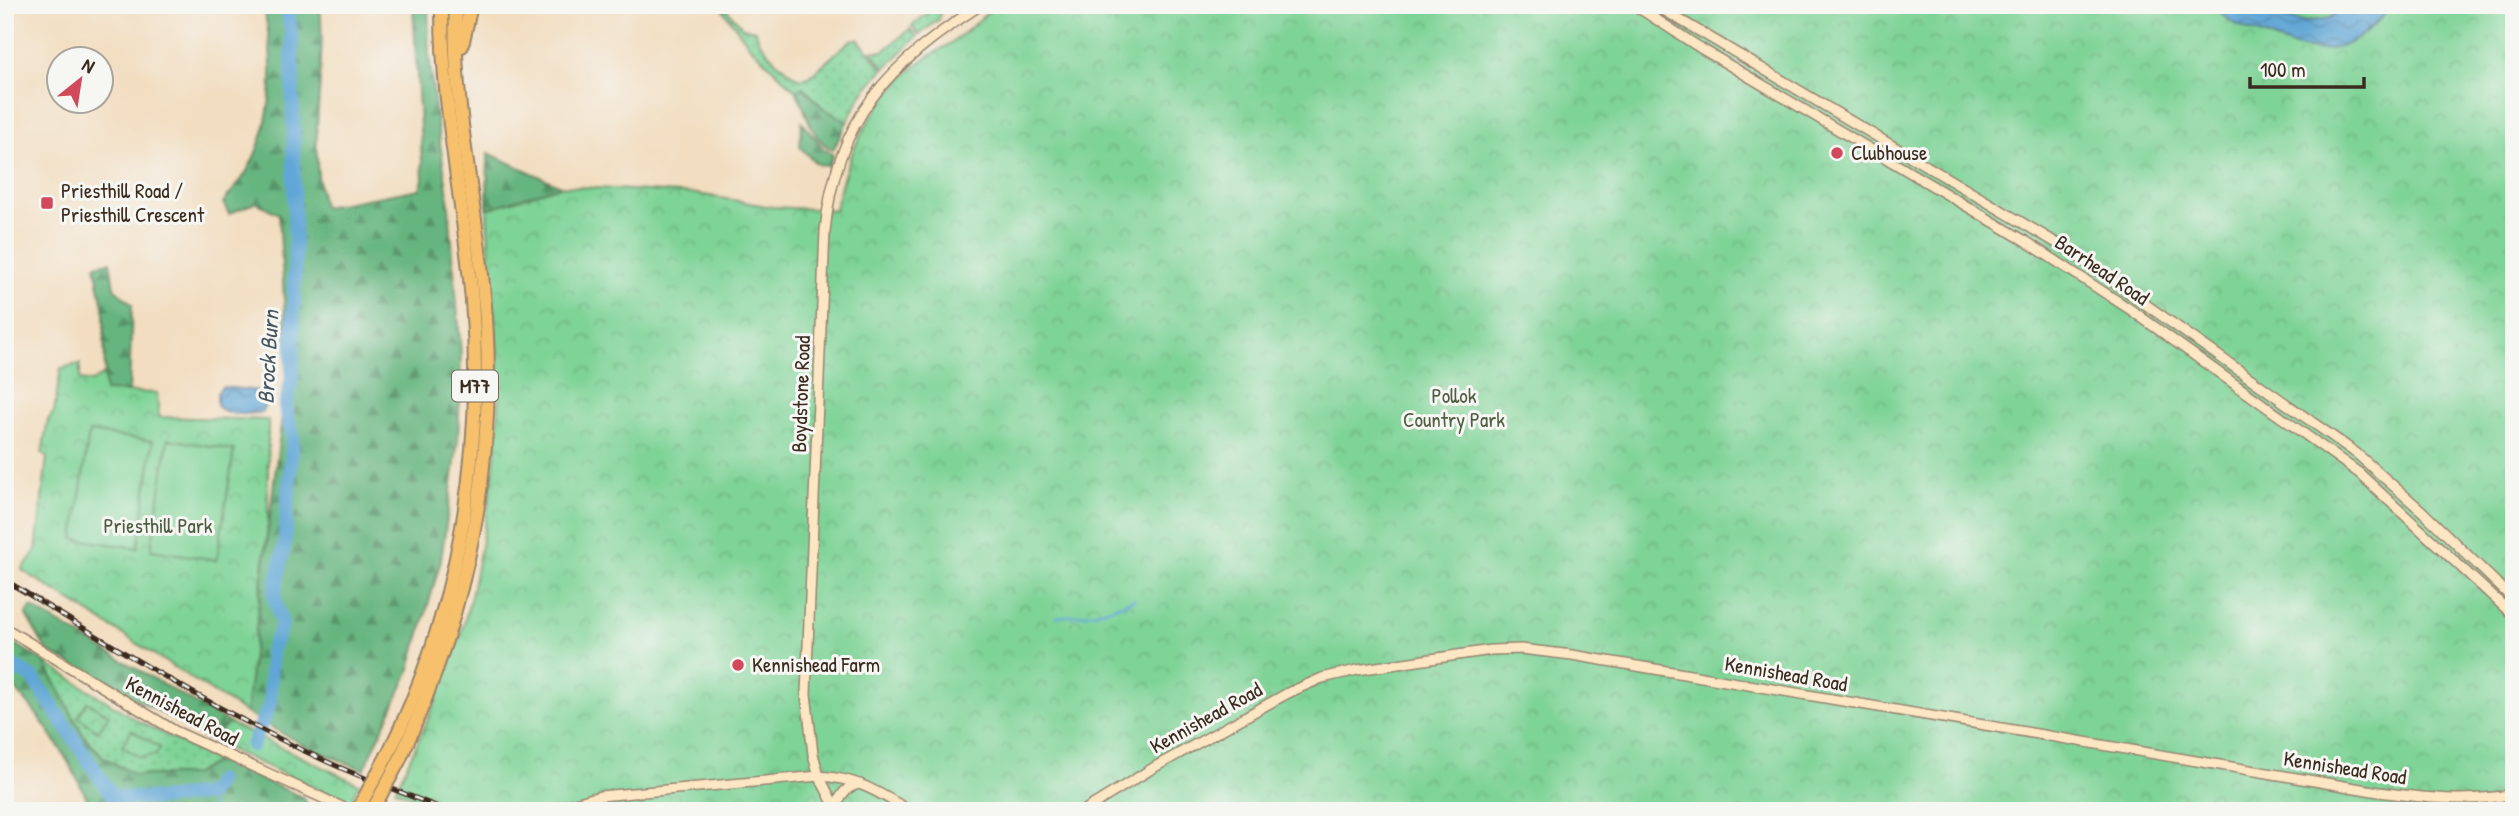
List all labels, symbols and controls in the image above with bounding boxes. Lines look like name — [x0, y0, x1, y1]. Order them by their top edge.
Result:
north arrow — [46, 46, 116, 116]
scale bar — [2250, 46, 2363, 90]
text: N — [78, 51, 99, 79]
text: 100 m — [2260, 55, 2306, 84]
place label: Clubhouse — [1851, 138, 1927, 167]
marker: Clubhouse — [1829, 145, 1845, 161]
place label: Priesthill Road / Priesthill Crescent — [61, 176, 205, 229]
marker: Priesthill Road / Priesthill Crescent — [39, 195, 55, 211]
street label: Barrhead Road — [2049, 227, 2155, 312]
water label: Brock Burn — [250, 308, 286, 405]
street label: Boydstone Road — [784, 335, 817, 453]
road number: M77 — [452, 370, 498, 402]
park label: Pollok Country Park — [1403, 381, 1505, 434]
park label: Priesthill Park — [103, 511, 213, 540]
street label: Kennishead Road — [1723, 648, 1850, 699]
place label: Kennishead Farm — [752, 650, 880, 679]
marker: Kennishead Farm — [730, 657, 746, 673]
street label: Kennishead Road — [121, 669, 244, 752]
street label: Kennishead Road — [1145, 675, 1267, 760]
street label: Kennishead Road — [2282, 743, 2409, 792]

